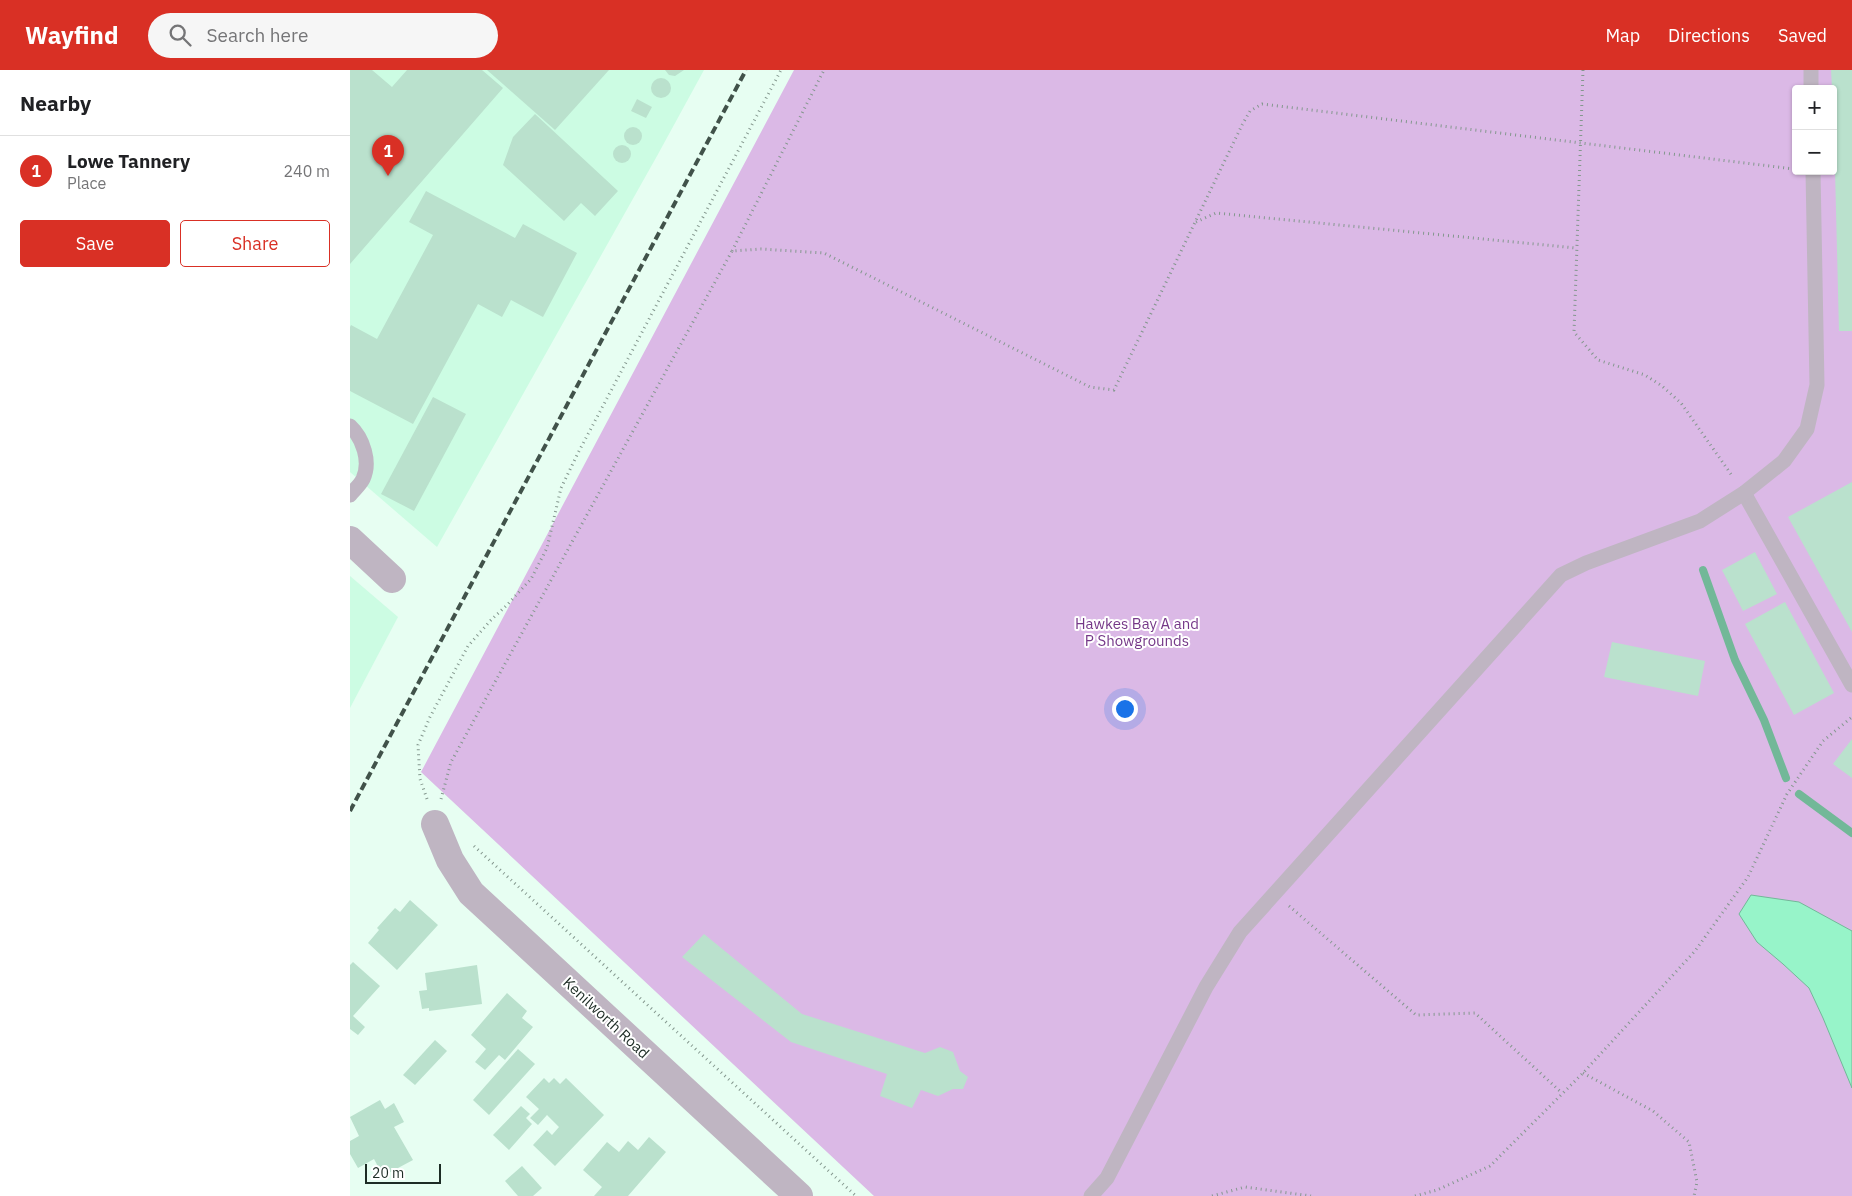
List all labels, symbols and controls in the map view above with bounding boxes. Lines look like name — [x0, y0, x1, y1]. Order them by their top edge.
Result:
search box — [148, 13, 498, 58]
text: Wayfind — [25, 19, 118, 51]
icon: search — [166, 21, 194, 49]
text: Search here — [206, 23, 308, 47]
text: Map — [1605, 24, 1640, 47]
text: Directions — [1668, 24, 1750, 47]
text: Saved — [1778, 24, 1827, 47]
map controls — [1792, 85, 1837, 175]
button: + — [1792, 85, 1837, 130]
text: Nearby — [20, 89, 91, 117]
button: − — [1792, 130, 1837, 175]
pin: 1 — [372, 135, 404, 176]
text: Lowe Tannery — [67, 149, 190, 173]
text: 1 — [31, 161, 41, 181]
text: 240 m — [283, 161, 330, 181]
text: Place — [67, 173, 106, 193]
button: Save — [20, 220, 170, 267]
button: Share — [180, 220, 330, 267]
park label: Hawkes Bay A and P Showgrounds — [1075, 614, 1199, 650]
your location — [1112, 696, 1138, 722]
street label: Kenilworth Road — [559, 973, 653, 1062]
scale bar — [365, 1161, 441, 1184]
text: 20 m — [372, 1164, 404, 1182]

